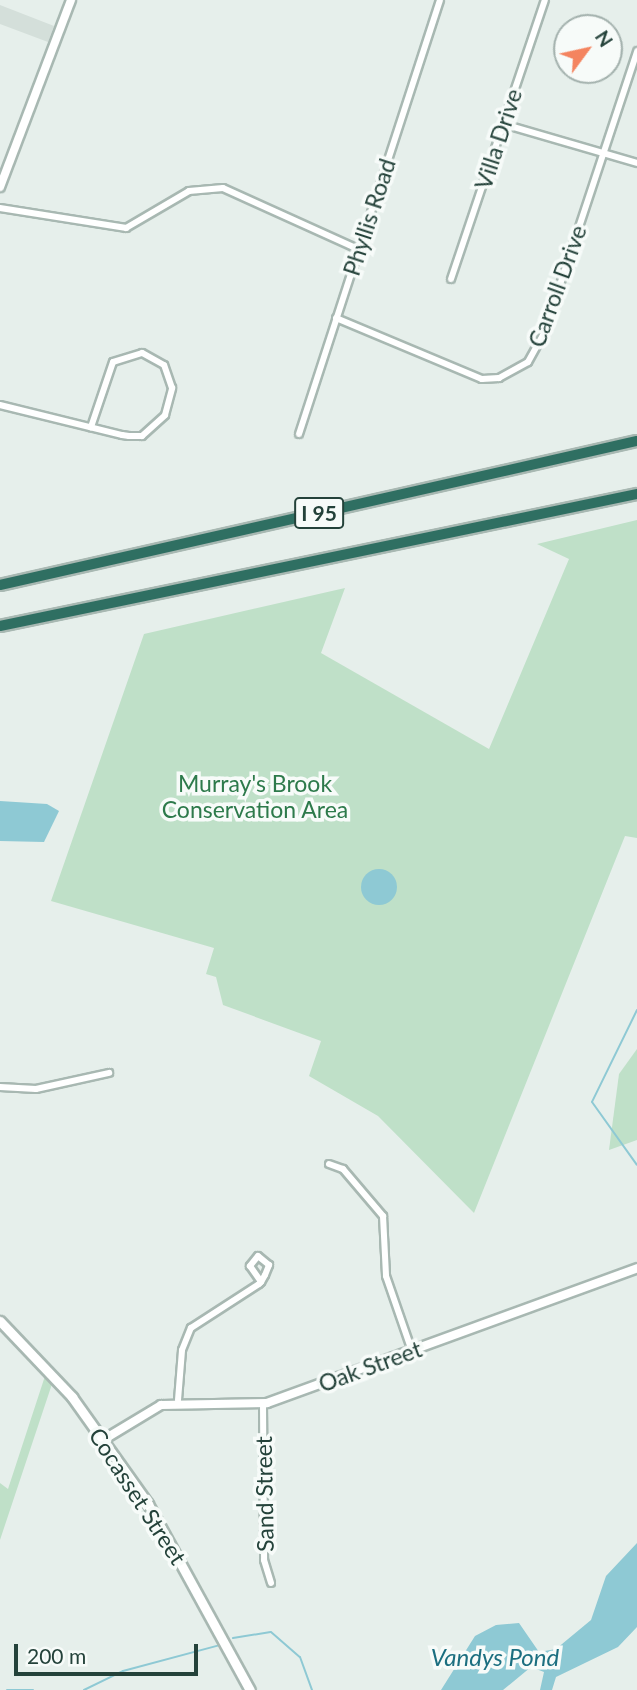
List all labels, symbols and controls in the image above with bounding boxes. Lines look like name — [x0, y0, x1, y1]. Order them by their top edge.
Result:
north arrow — [553, 14, 623, 84]
text: N — [591, 26, 618, 51]
street label: Villa Drive — [469, 85, 527, 193]
street label: Phyllis Road — [337, 155, 401, 279]
street label: Carroll Drive — [522, 221, 592, 351]
road number: I 95 — [293, 496, 345, 530]
park label: Murray's Brook Conservation Area — [161, 769, 349, 823]
street label: Oak Street — [315, 1335, 425, 1397]
street label: Cocasset Street — [84, 1423, 192, 1569]
street label: Sand Street — [249, 1436, 279, 1552]
scale bar — [18, 1630, 201, 1674]
text: 200 m — [27, 1643, 86, 1668]
water label: Vandys Pond — [431, 1643, 559, 1671]

